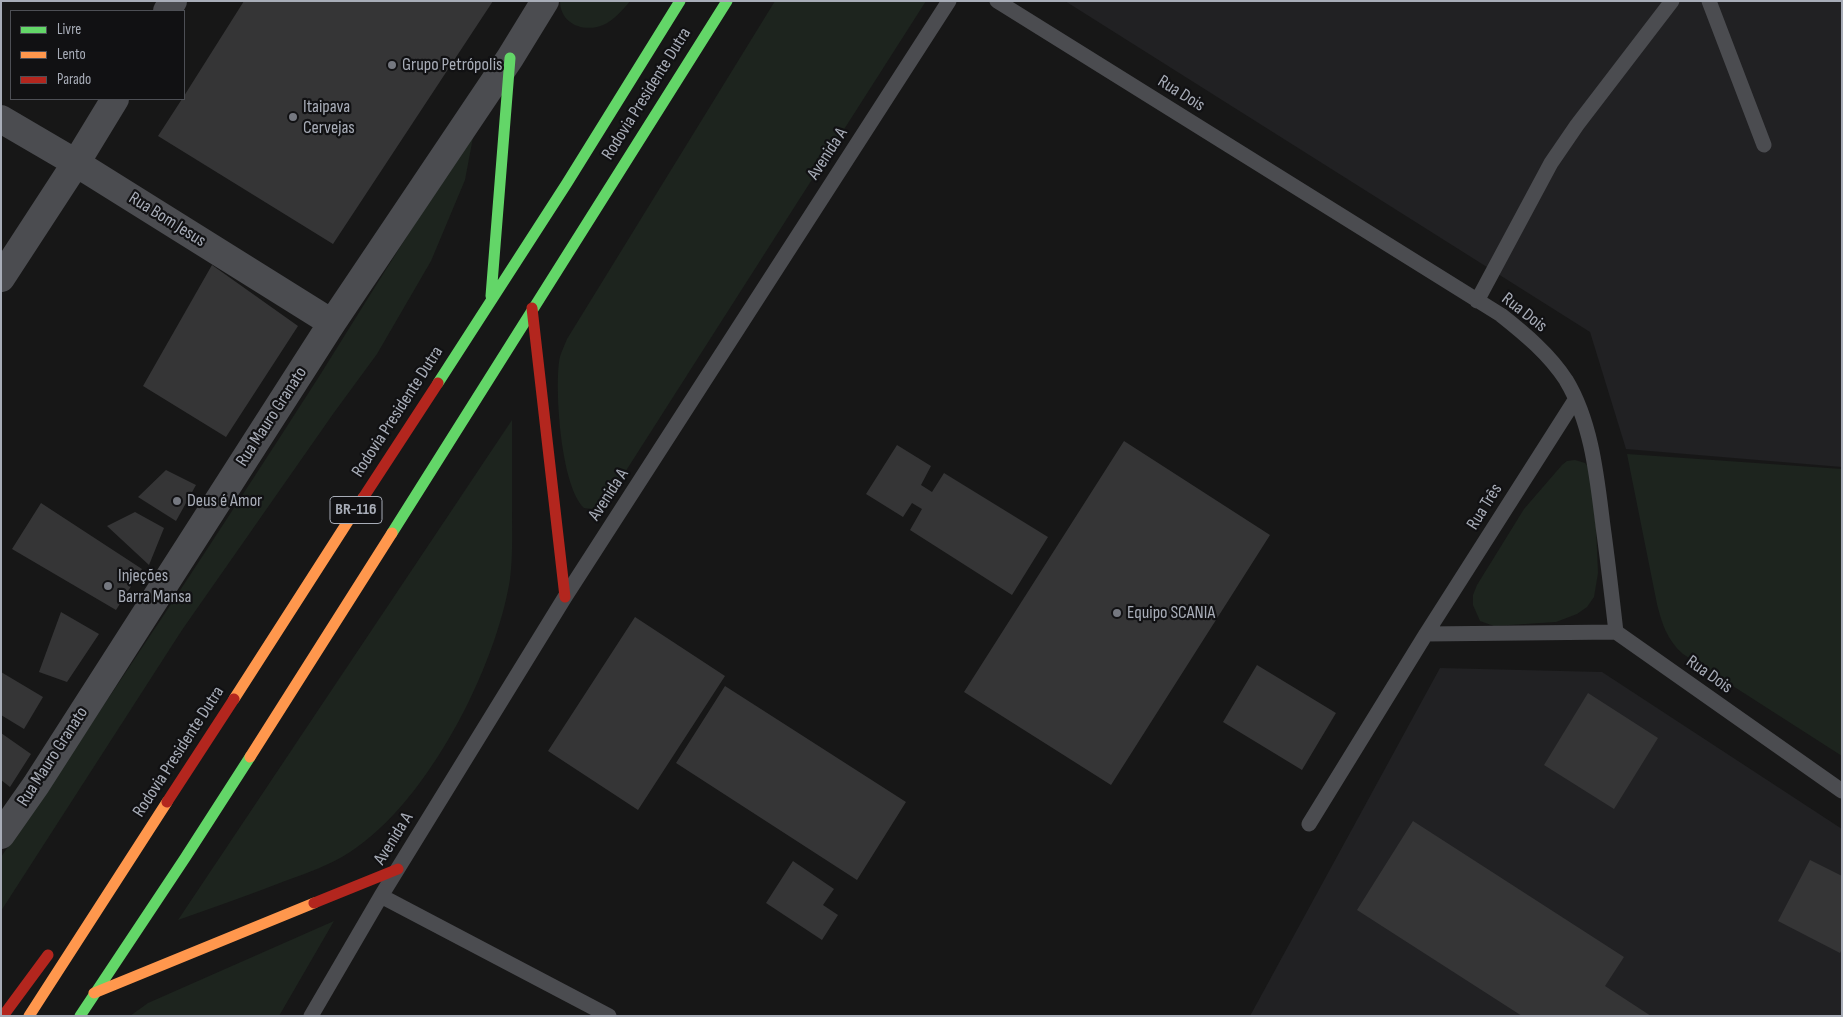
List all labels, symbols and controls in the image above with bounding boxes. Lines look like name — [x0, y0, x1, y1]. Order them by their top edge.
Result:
legend — [10, 10, 185, 100]
text: Livre — [57, 20, 81, 39]
street label: Rodovia Presidente Dutra — [598, 24, 696, 164]
text: Lento — [57, 45, 86, 64]
place label: Grupo Petrópolis — [402, 54, 503, 76]
marker: Grupo Petrópolis — [386, 59, 398, 71]
text: Parado — [57, 70, 91, 89]
street label: Rua Dois — [1153, 71, 1209, 117]
place label: Itaipava Cervejas — [303, 96, 355, 138]
marker: Itaipava Cervejas — [287, 111, 299, 123]
street label: Avenida A — [803, 124, 853, 184]
street label: Rua Bom Jesus — [124, 188, 210, 252]
street label: Rua Dois — [1497, 289, 1551, 337]
street label: Rodovia Presidente Dutra — [348, 342, 448, 482]
street label: Rua Mauro Granato — [232, 363, 312, 471]
street label: Avenida A — [584, 465, 634, 525]
street label: Rua Três — [1463, 480, 1507, 534]
place label: Deus é Amor — [187, 490, 262, 512]
marker: Deus é Amor — [171, 495, 183, 507]
road number: BR-116 — [330, 496, 382, 524]
place label: Injeções Barra Mansa — [118, 565, 191, 608]
marker: Injeções Barra Mansa — [102, 580, 114, 592]
place label: Equipo SCANIA — [1127, 602, 1215, 624]
marker: Equipo SCANIA — [1111, 607, 1123, 619]
street label: Rua Dois — [1682, 651, 1736, 699]
street label: Rodovia Presidente Dutra — [129, 682, 229, 822]
street label: Rua Mauro Granato — [13, 703, 93, 811]
street label: Avenida A — [370, 809, 418, 869]

